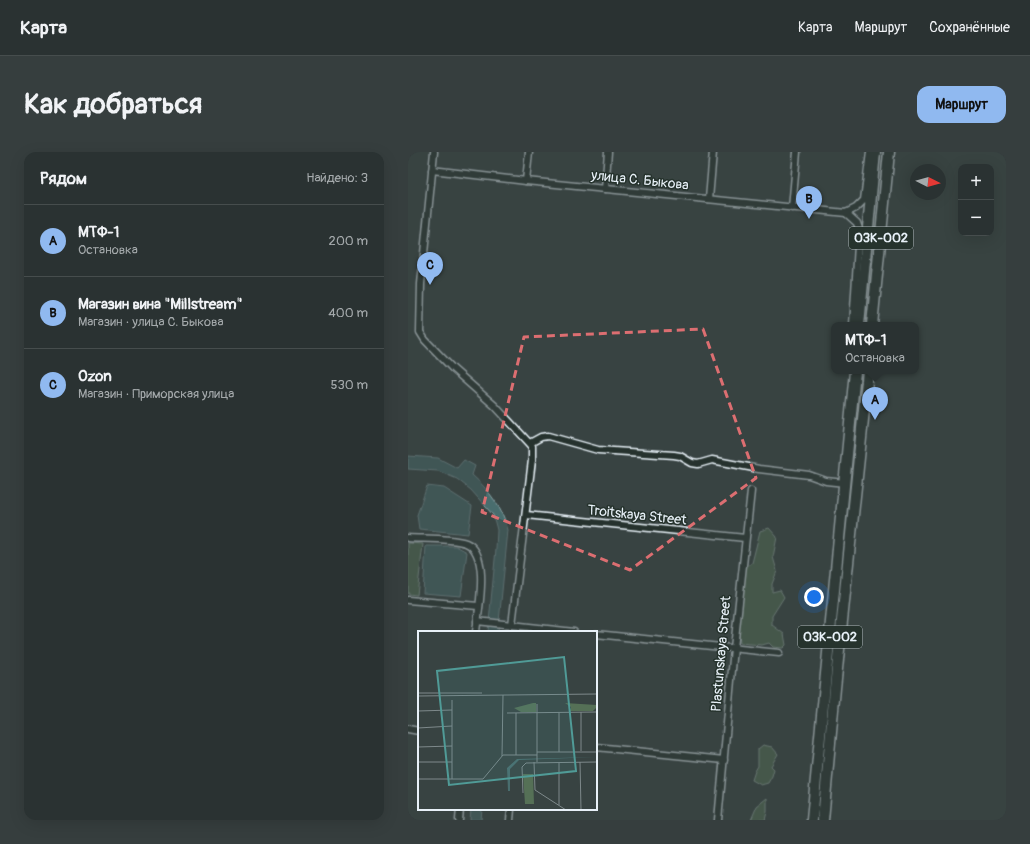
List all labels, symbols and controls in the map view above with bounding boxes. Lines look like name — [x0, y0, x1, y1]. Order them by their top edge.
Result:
text: Карта — [20, 16, 67, 40]
text: Карта — [798, 19, 833, 36]
text: Маршрут — [855, 19, 907, 36]
text: Сохранённые — [929, 19, 1010, 36]
button: Маршрут — [917, 86, 1006, 123]
text: Как добраться — [24, 87, 202, 122]
north arrow — [910, 164, 946, 200]
map controls — [958, 164, 994, 236]
button: + — [958, 164, 994, 200]
street label: улица С. Быкова — [589, 166, 690, 194]
text: Рядом — [40, 168, 87, 189]
text: Найдено: 3 — [306, 170, 368, 186]
pin: B — [796, 186, 822, 219]
button: − — [958, 200, 994, 236]
text: МТФ-1 — [78, 223, 119, 242]
road number: 03К-002 — [849, 227, 913, 249]
text: A — [49, 233, 57, 249]
text: 200 m — [329, 233, 368, 249]
text: Остановка — [78, 242, 138, 258]
pin: C — [417, 252, 443, 285]
text: Магазин вина "Millstream" — [78, 295, 243, 314]
text: B — [49, 305, 57, 321]
text: 400 m — [328, 305, 368, 321]
text: Магазин · улица С. Быкова — [78, 314, 223, 330]
popup — [831, 322, 919, 374]
text: МТФ-1 — [845, 331, 887, 350]
text: Остановка — [845, 350, 905, 366]
text: Ozon — [78, 367, 112, 386]
text: C — [49, 377, 57, 393]
text: 530 m — [330, 377, 368, 393]
text: Магазин · Приморская улица — [78, 386, 234, 402]
pin: A — [862, 387, 888, 420]
street label: Troitskaya Street — [586, 501, 688, 529]
your location — [804, 587, 824, 607]
street label: Plastunskaya Street — [707, 595, 735, 713]
road number: 03К-002 — [798, 626, 862, 648]
inset map — [418, 631, 597, 810]

